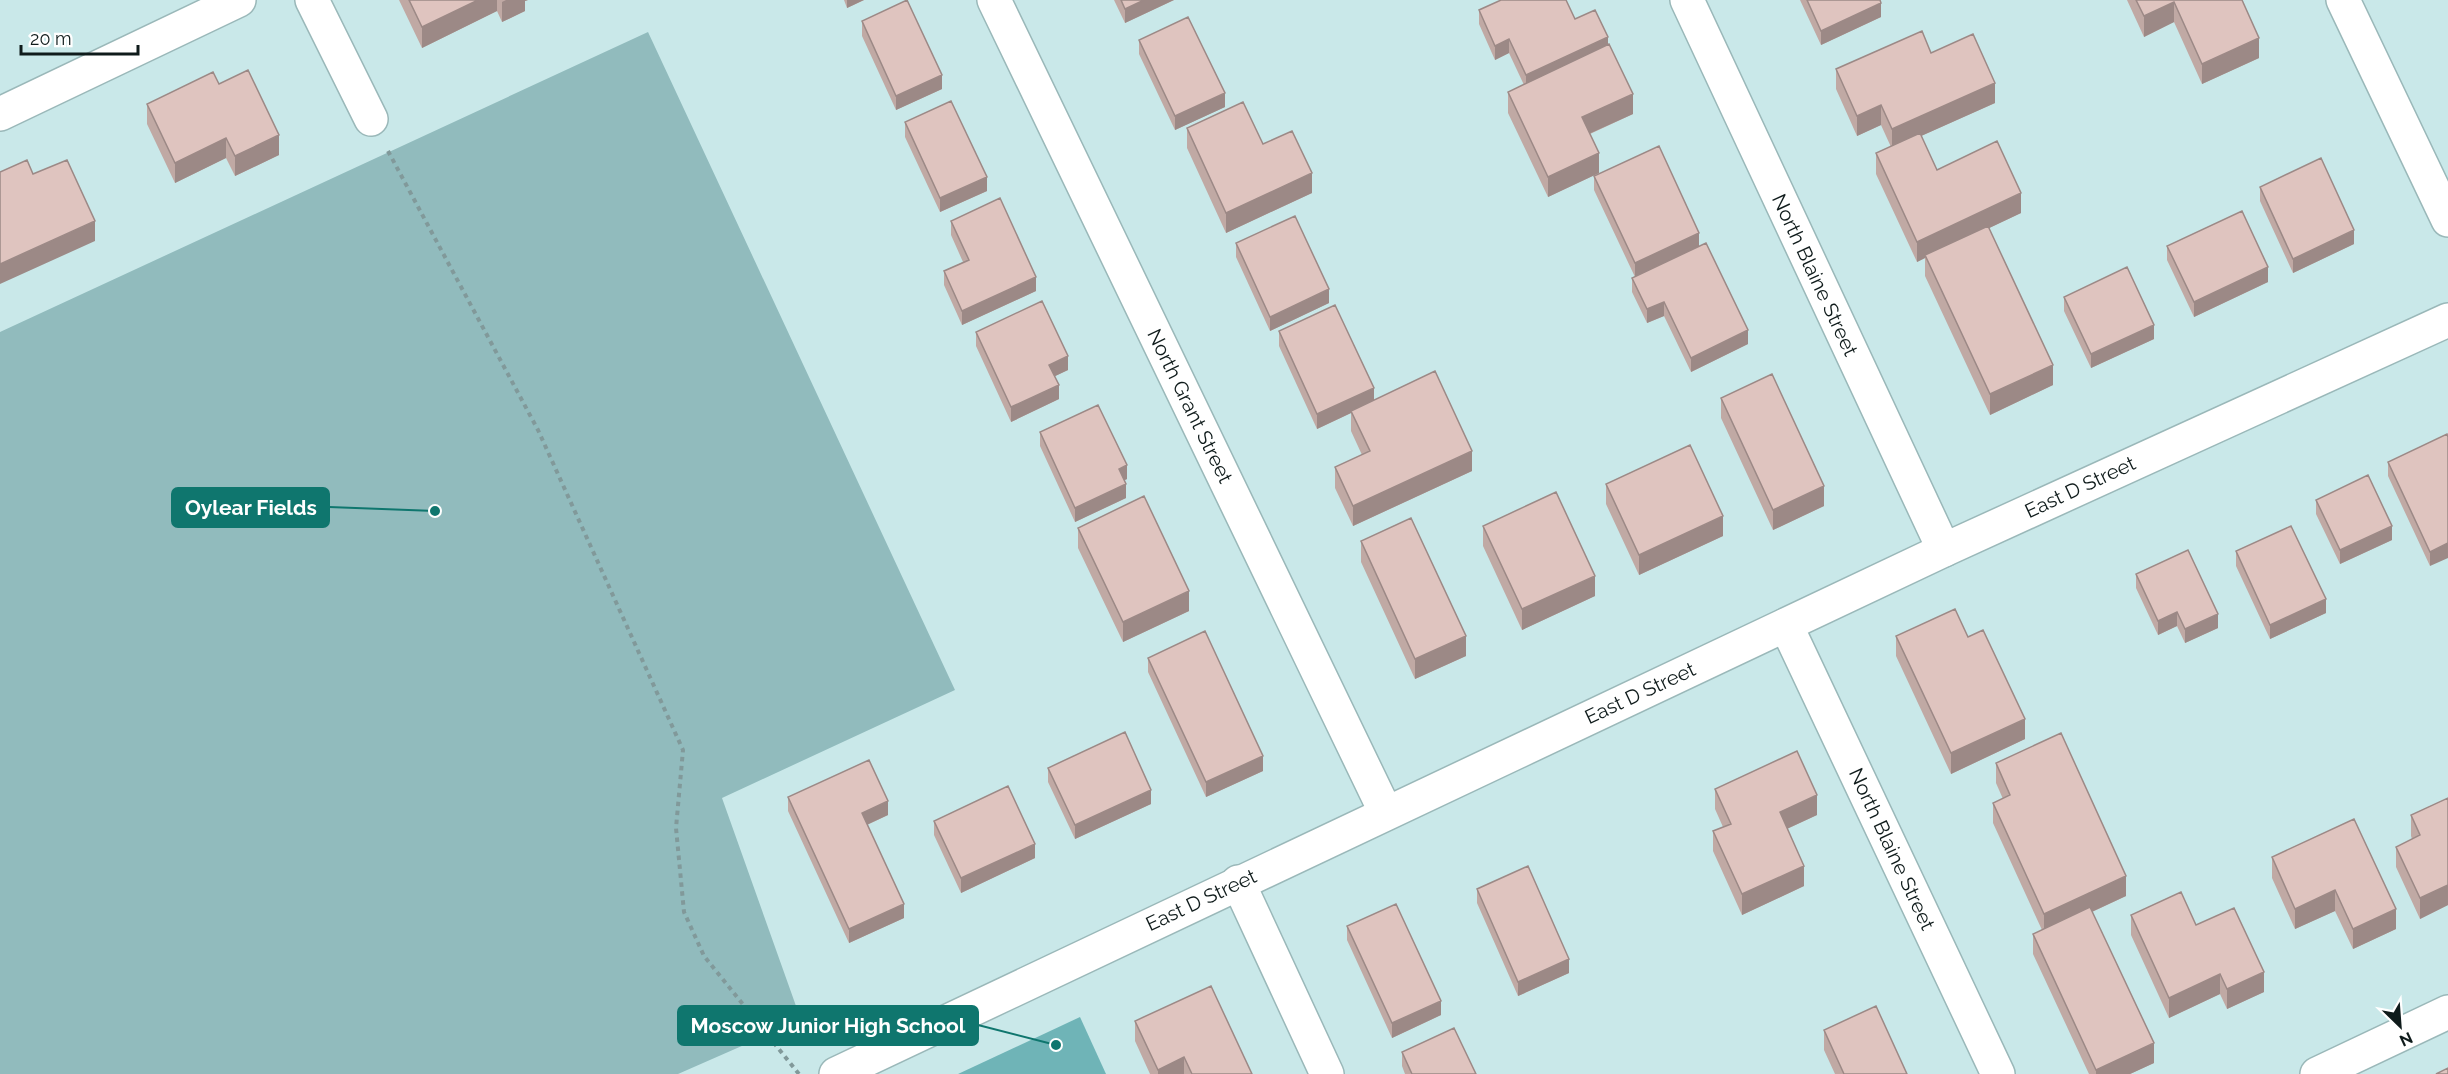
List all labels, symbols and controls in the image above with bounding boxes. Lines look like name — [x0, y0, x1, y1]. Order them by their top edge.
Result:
scale bar — [21, 18, 138, 56]
text: 20 m — [30, 28, 72, 49]
street label: North Blaine Street — [1767, 190, 1863, 360]
street label: North Grant Street — [1142, 325, 1238, 487]
street label: East D Street — [2021, 451, 2139, 523]
callout: Oylear Fields — [172, 488, 329, 527]
text: Oylear Fields — [185, 495, 317, 520]
street label: East D Street — [1581, 657, 1699, 729]
street label: North Blaine Street — [1844, 764, 1940, 934]
street label: East D Street — [1142, 864, 1260, 936]
north arrow — [2370, 996, 2430, 1056]
callout: Moscow Junior High School — [678, 1006, 978, 1045]
text: Moscow Junior High School — [691, 1013, 966, 1038]
text: N — [2397, 1028, 2416, 1050]

